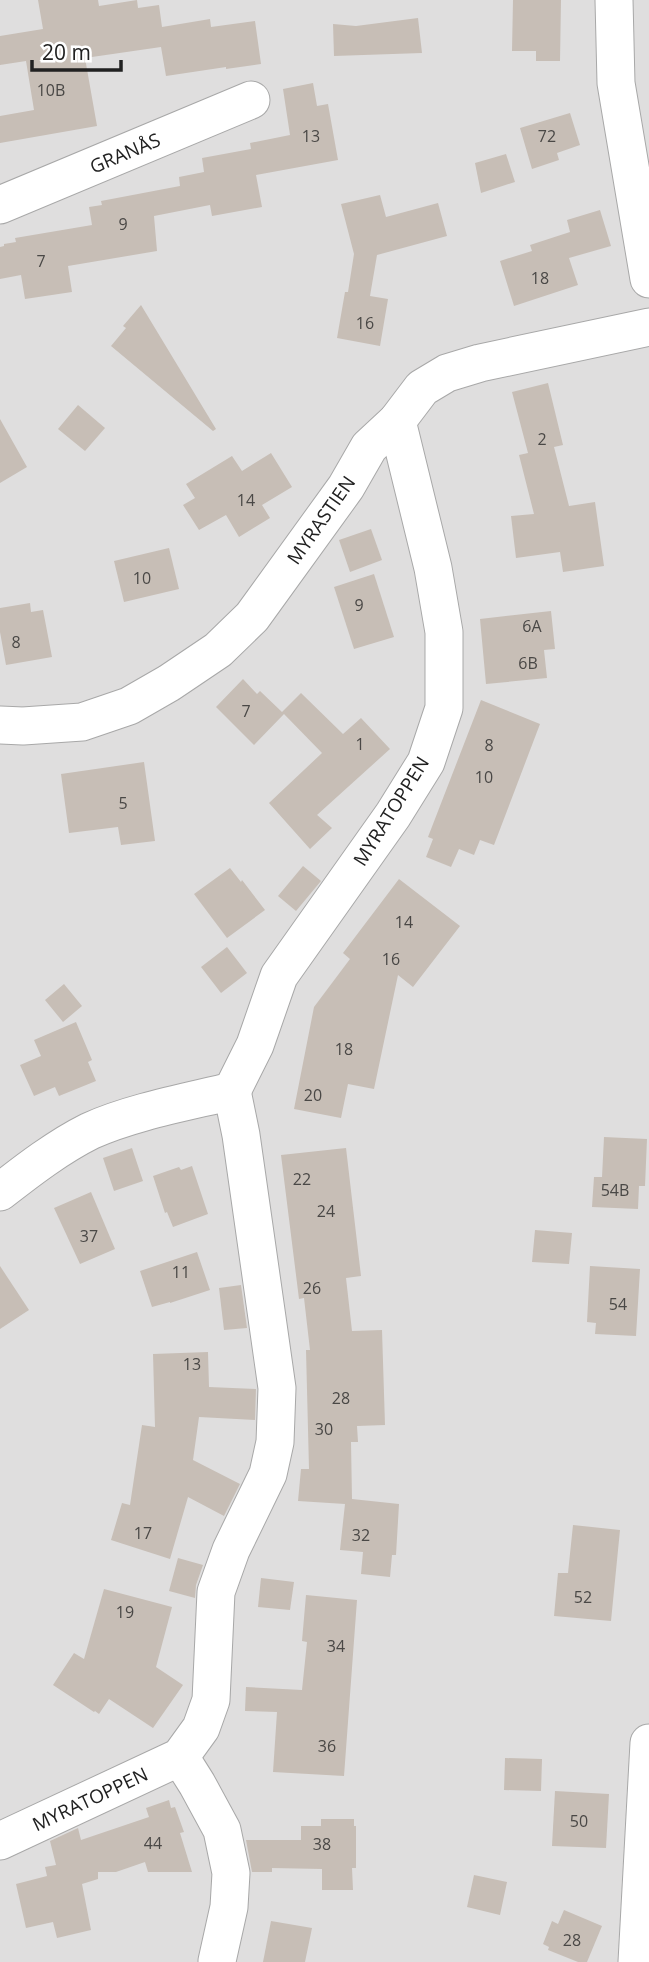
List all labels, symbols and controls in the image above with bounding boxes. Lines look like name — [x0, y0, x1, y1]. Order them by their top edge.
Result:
scale bar — [32, 28, 121, 72]
text: 20 m — [42, 38, 91, 66]
house number: 10B — [37, 79, 65, 101]
house number: 13 — [302, 125, 320, 147]
house number: 72 — [538, 125, 556, 147]
street label: GRANÅS — [86, 127, 164, 179]
house number: 9 — [118, 213, 128, 235]
house number: 7 — [36, 250, 46, 272]
house number: 18 — [531, 267, 549, 289]
house number: 16 — [356, 312, 374, 334]
house number: 2 — [537, 428, 547, 450]
street label: MYRASTIEN — [281, 471, 361, 569]
house number: 14 — [237, 489, 255, 511]
house number: 10 — [133, 567, 151, 589]
house number: 9 — [354, 594, 364, 616]
house number: 6A — [522, 615, 543, 637]
house number: 8 — [11, 631, 21, 653]
house number: 6B — [518, 652, 538, 674]
house number: 7 — [241, 700, 251, 722]
house number: 1 — [355, 733, 365, 755]
house number: 8 — [484, 734, 494, 756]
street label: MYRATOPPEN — [347, 751, 435, 871]
house number: 10 — [475, 766, 493, 788]
house number: 5 — [118, 792, 128, 814]
house number: 14 — [395, 911, 413, 933]
house number: 16 — [382, 948, 400, 970]
house number: 18 — [335, 1038, 353, 1060]
house number: 20 — [304, 1084, 322, 1106]
house number: 22 — [293, 1168, 311, 1190]
house number: 54B — [601, 1179, 629, 1201]
house number: 24 — [317, 1200, 335, 1222]
house number: 37 — [80, 1225, 98, 1247]
house number: 11 — [172, 1261, 190, 1283]
house number: 26 — [303, 1277, 321, 1299]
house number: 54 — [609, 1293, 627, 1315]
house number: 13 — [183, 1353, 201, 1375]
house number: 28 — [332, 1387, 350, 1409]
house number: 30 — [315, 1418, 333, 1440]
house number: 17 — [134, 1522, 152, 1544]
house number: 32 — [352, 1524, 370, 1546]
house number: 52 — [574, 1586, 592, 1608]
house number: 19 — [116, 1601, 134, 1623]
house number: 34 — [327, 1635, 345, 1657]
house number: 36 — [318, 1735, 336, 1757]
street label: MYRATOPPEN — [28, 1761, 152, 1837]
house number: 50 — [570, 1810, 588, 1832]
house number: 44 — [144, 1832, 162, 1854]
house number: 38 — [313, 1833, 331, 1855]
house number: 28 — [563, 1929, 581, 1951]

